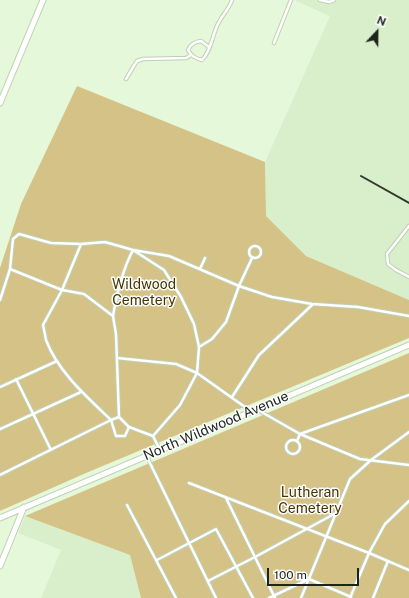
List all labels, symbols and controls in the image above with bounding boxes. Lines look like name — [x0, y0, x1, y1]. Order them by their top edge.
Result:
north arrow — [357, 12, 397, 52]
text: N — [375, 14, 388, 28]
park label: Wildwood Cemetery — [112, 277, 176, 310]
street label: North Wildwood Avenue — [141, 388, 291, 464]
park label: Lutheran Cemetery — [278, 485, 342, 518]
scale bar — [269, 560, 361, 586]
text: 100 m — [274, 568, 307, 582]

